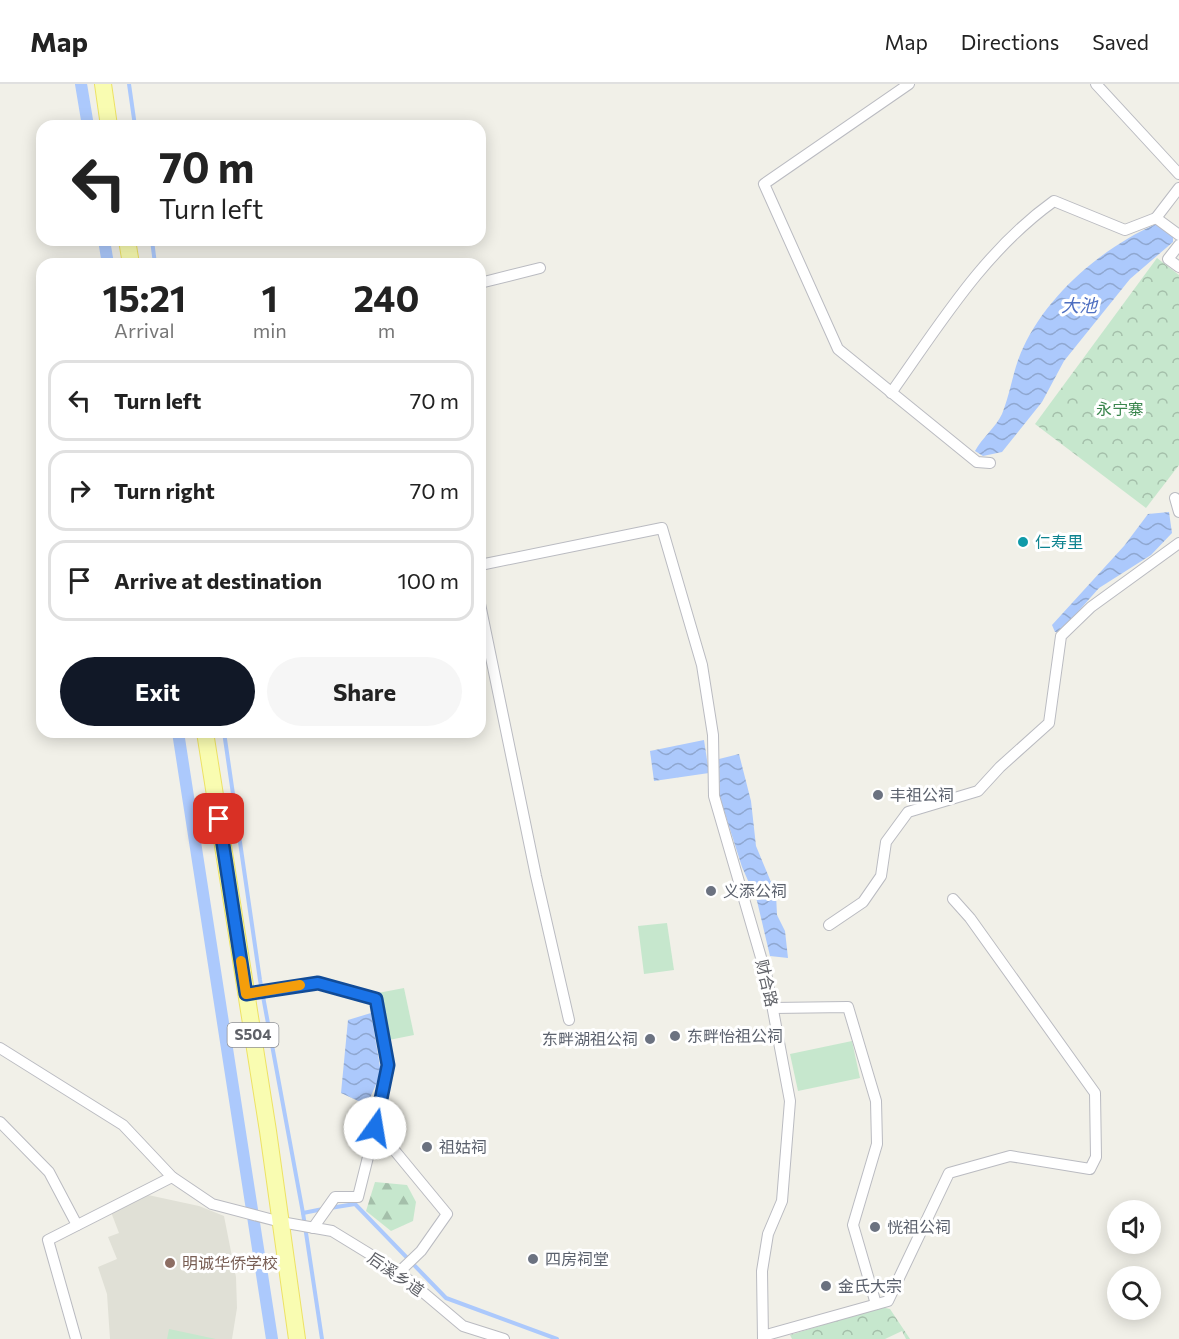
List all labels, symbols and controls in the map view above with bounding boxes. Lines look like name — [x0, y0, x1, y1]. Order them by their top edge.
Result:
text: Map — [30, 24, 88, 58]
text: Map — [885, 29, 928, 54]
text: Directions — [961, 29, 1059, 54]
text: Saved — [1092, 29, 1149, 54]
text: 70 m — [159, 140, 254, 192]
icon: left — [60, 144, 138, 222]
text: Turn left — [159, 192, 263, 225]
text: 15:21 — [103, 275, 186, 319]
text: 1 — [262, 275, 278, 319]
text: 240 — [353, 275, 419, 319]
water label: 大池 — [1061, 294, 1099, 316]
text: Arrival — [114, 318, 175, 342]
text: min — [253, 318, 287, 342]
text: m — [378, 318, 395, 342]
icon: left — [63, 384, 96, 417]
text: Turn left — [114, 387, 201, 414]
text: 70 m — [410, 387, 459, 414]
park label: 永宁寨 — [1096, 399, 1144, 418]
icon: right — [63, 474, 96, 507]
text: Turn right — [114, 477, 215, 504]
text: 70 m — [410, 477, 459, 504]
place label: 仁寿里 — [1035, 532, 1083, 551]
marker: 仁寿里 — [1016, 535, 1030, 549]
icon: arrive — [63, 564, 96, 597]
text: Arrive at destination — [114, 567, 322, 594]
text: 100 m — [397, 567, 459, 594]
button: Exit — [60, 657, 255, 726]
button: Share — [267, 657, 462, 726]
place label: 丰祖公祠 — [890, 785, 954, 804]
marker: 丰祖公祠 — [871, 788, 885, 802]
pin — [193, 793, 244, 844]
icon: arrive — [202, 802, 235, 835]
place label: 义添公祠 — [723, 881, 787, 900]
marker: 义添公祠 — [704, 884, 718, 898]
street label: 财合路 — [753, 957, 782, 1008]
road number: S504 — [228, 1023, 278, 1047]
place label: 东畔怡祖公祠 — [687, 1026, 783, 1045]
place label: 东畔湖祖公祠 — [542, 1029, 638, 1048]
marker: 东畔怡祖公祠 — [668, 1029, 682, 1043]
marker: 东畔湖祖公祠 — [643, 1032, 657, 1046]
position arrow — [343, 1096, 407, 1160]
place label: 祖姑祠 — [439, 1137, 487, 1156]
marker: 祖姑祠 — [420, 1140, 434, 1154]
map controls — [1107, 1200, 1161, 1320]
button: sound — [1107, 1200, 1161, 1254]
place label: 恍祖公祠 — [887, 1217, 951, 1236]
marker: 恍祖公祠 — [868, 1220, 882, 1234]
street label: 后溪乡道 — [365, 1247, 428, 1300]
place label: 四房祠堂 — [545, 1249, 609, 1268]
marker: 四房祠堂 — [526, 1252, 540, 1266]
place label: 明诚华侨学校 — [182, 1253, 278, 1272]
marker: 明诚华侨学校 — [163, 1256, 177, 1270]
button: search — [1107, 1266, 1161, 1320]
place label: 金氏大宗 — [838, 1276, 902, 1295]
marker: 金氏大宗 — [819, 1279, 833, 1293]

